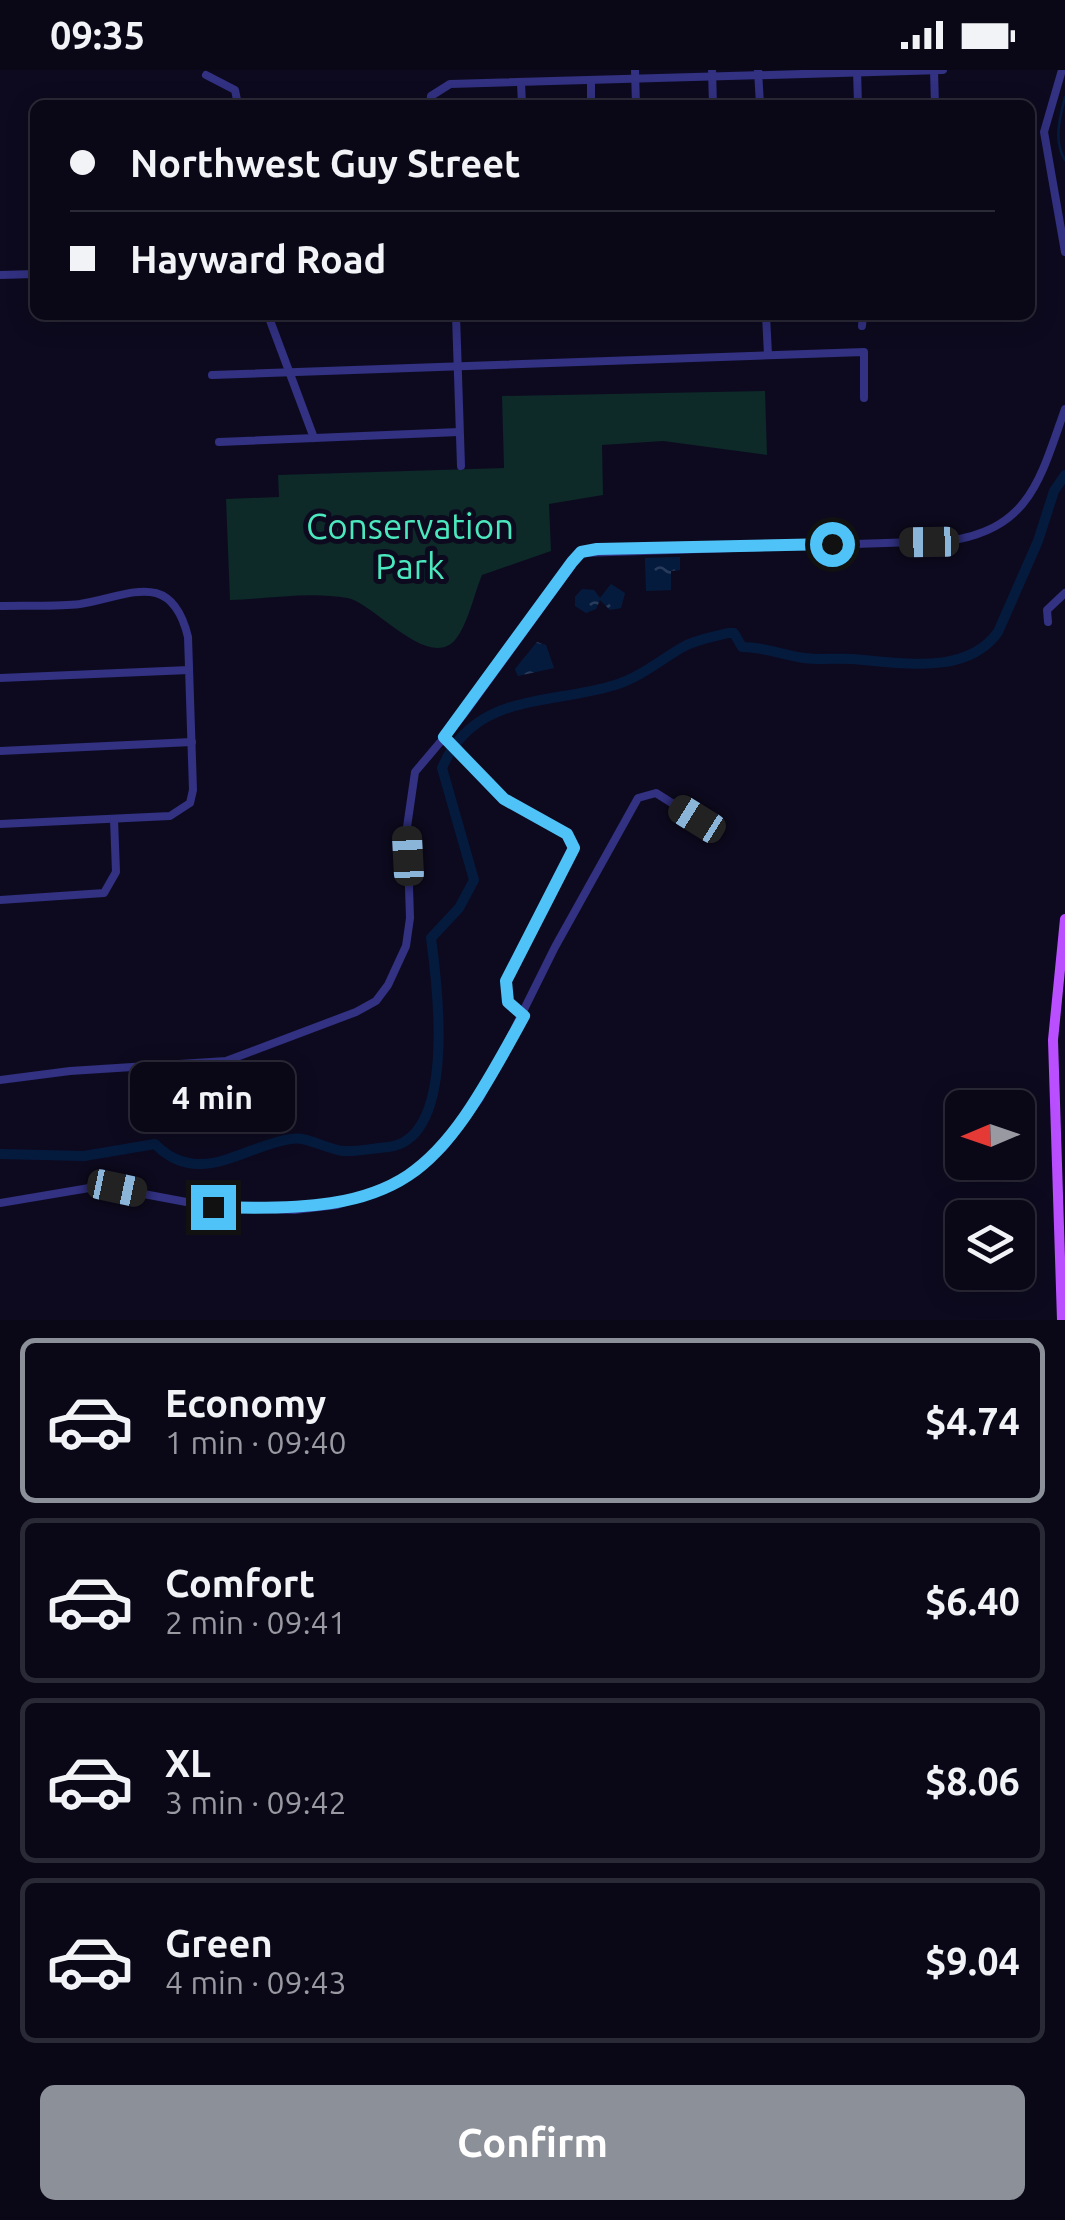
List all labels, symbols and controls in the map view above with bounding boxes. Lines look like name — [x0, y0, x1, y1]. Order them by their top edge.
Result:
text: 09:35 — [50, 14, 145, 56]
text: Northwest Guy Street — [130, 142, 520, 184]
text: Hayward Road — [130, 238, 386, 280]
park label: Conservation Park — [306, 506, 514, 586]
route start — [810, 522, 855, 567]
car — [899, 526, 959, 558]
car — [664, 790, 730, 848]
car — [391, 825, 425, 887]
callout: 4 min — [130, 1062, 296, 1132]
text: 4 min — [172, 1079, 253, 1115]
north arrow — [945, 1090, 1035, 1180]
map controls — [945, 1090, 1035, 1290]
car — [85, 1167, 149, 1209]
route end — [191, 1185, 236, 1230]
button: layers — [945, 1200, 1035, 1290]
icon: car — [45, 1376, 135, 1466]
text: Economy — [165, 1382, 326, 1424]
text: $4.74 — [925, 1400, 1020, 1442]
text: 1 min · 09:40 — [165, 1424, 347, 1460]
icon: car — [45, 1556, 135, 1646]
text: Comfort — [165, 1562, 315, 1604]
text: $6.40 — [925, 1580, 1020, 1622]
text: 2 min · 09:41 — [165, 1604, 347, 1640]
icon: car — [45, 1736, 135, 1826]
text: XL — [165, 1742, 211, 1784]
text: $8.06 — [925, 1760, 1020, 1802]
text: 3 min · 09:42 — [165, 1784, 347, 1820]
icon: car — [45, 1916, 135, 2006]
text: Green — [165, 1922, 273, 1964]
text: $9.04 — [925, 1940, 1020, 1982]
text: 4 min · 09:43 — [165, 1964, 347, 2000]
button: Confirm — [40, 2085, 1025, 2200]

